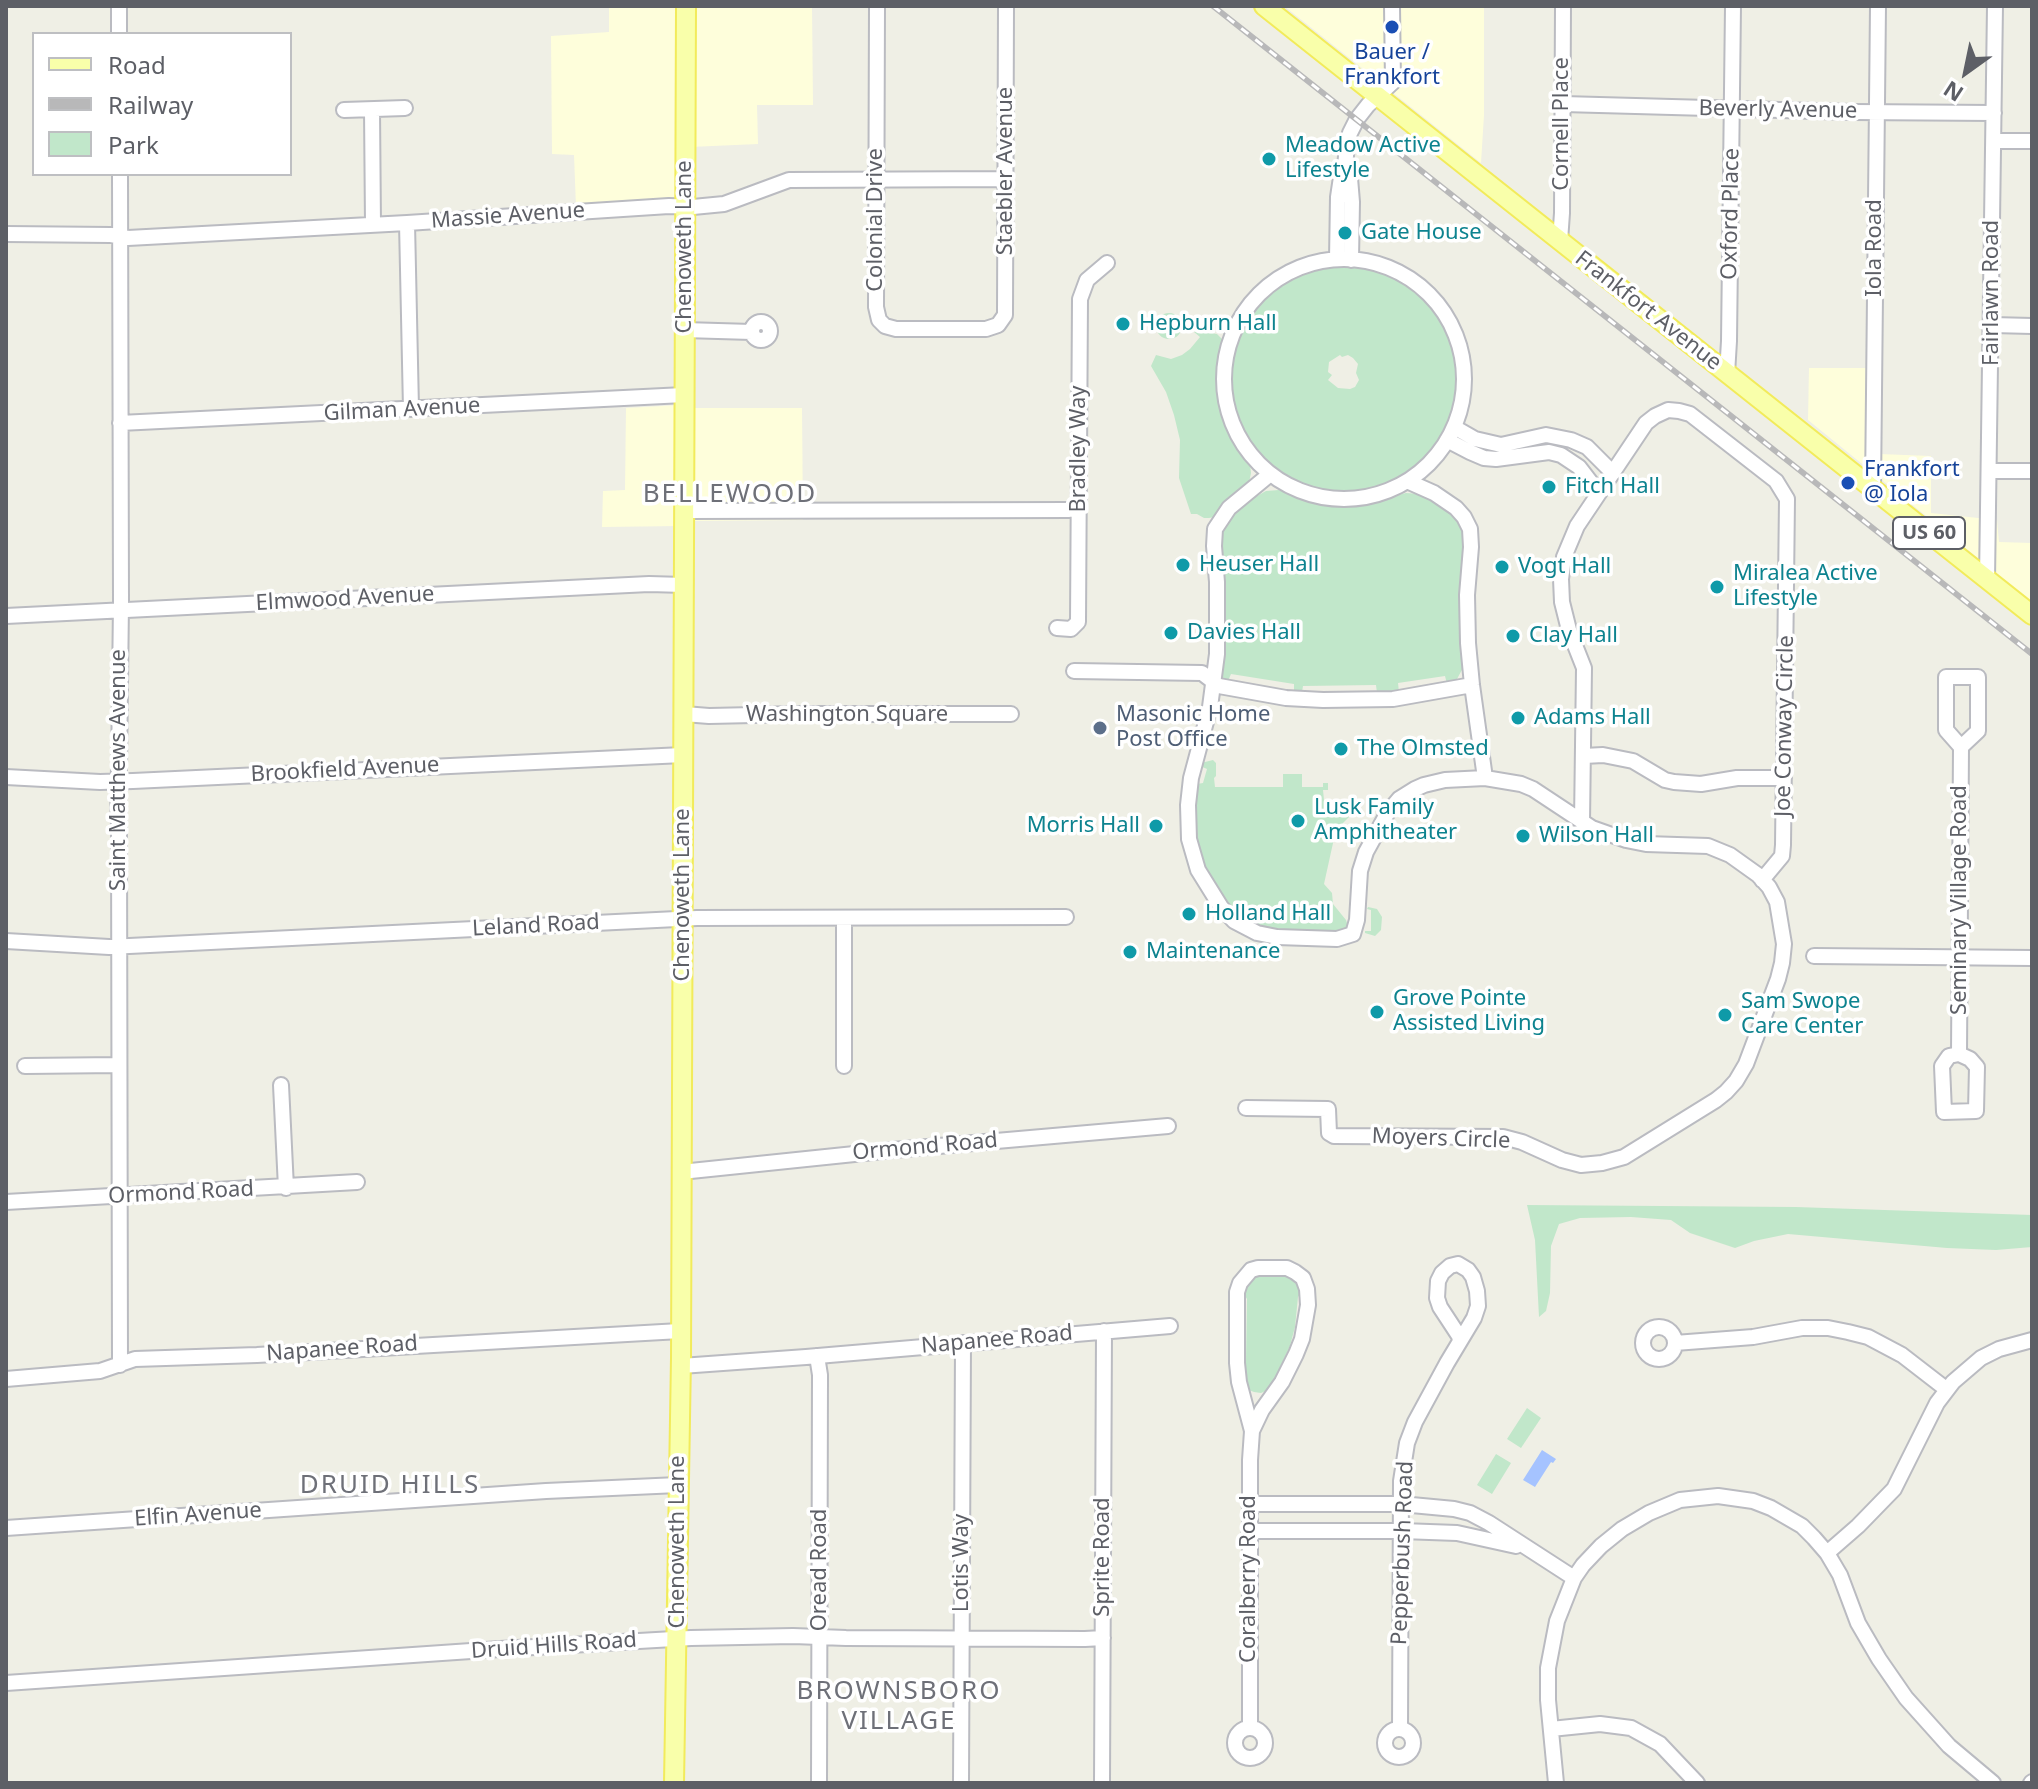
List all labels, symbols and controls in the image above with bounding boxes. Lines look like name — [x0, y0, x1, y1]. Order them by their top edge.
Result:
marker: Bauer / Frankfort — [1383, 18, 1401, 36]
legend — [32, 32, 292, 176]
north arrow — [1926, 32, 2006, 112]
place label: Bauer / Frankfort — [1344, 40, 1440, 92]
text: Road — [108, 48, 166, 81]
street label: Cornell Place — [1549, 57, 1575, 191]
text: N — [1937, 75, 1969, 110]
street label: Staebler Avenue — [993, 87, 1019, 255]
text: Railway — [108, 88, 193, 121]
street label: Beverly Avenue — [1698, 95, 1858, 125]
text: Park — [108, 128, 159, 161]
place label: Meadow Active Lifestyle — [1285, 133, 1441, 184]
street label: Colonial Drive — [863, 148, 889, 292]
street label: Oxford Place — [1717, 148, 1745, 280]
marker: Meadow Active Lifestyle — [1260, 150, 1278, 168]
street label: Chenoweth Lane — [672, 160, 698, 334]
street label: Massie Avenue — [430, 197, 586, 235]
street label: Iola Road — [1862, 199, 1888, 297]
place label: Gate House — [1361, 220, 1482, 246]
street label: Fairlawn Road — [1979, 220, 2005, 366]
marker: Gate House — [1336, 224, 1354, 242]
street label: Frankfort Avenue — [1569, 246, 1727, 376]
place label: Hepburn Hall — [1139, 311, 1277, 337]
marker: Hepburn Hall — [1114, 315, 1132, 333]
street label: Bradley Way — [1066, 386, 1092, 512]
street label: Gilman Avenue — [323, 393, 481, 427]
place label: Frankfort @ Iola — [1864, 457, 1960, 508]
place label: Fitch Hall — [1565, 474, 1660, 500]
marker: Frankfort @ Iola — [1839, 474, 1857, 492]
marker: Fitch Hall — [1540, 478, 1558, 496]
district label: BELLEWOOD — [643, 479, 817, 511]
road number: US 60 — [1893, 517, 1965, 549]
place label: Heuser Hall — [1199, 552, 1319, 578]
place label: Vogt Hall — [1518, 554, 1611, 580]
marker: Heuser Hall — [1174, 556, 1192, 574]
marker: Vogt Hall — [1493, 558, 1511, 576]
place label: Miralea Active Lifestyle — [1733, 561, 1878, 612]
marker: Miralea Active Lifestyle — [1708, 578, 1726, 596]
street label: Elmwood Avenue — [255, 581, 435, 617]
place label: Davies Hall — [1187, 620, 1301, 646]
place label: Clay Hall — [1529, 623, 1618, 649]
marker: Davies Hall — [1162, 624, 1180, 642]
marker: Clay Hall — [1504, 627, 1522, 645]
street label: Joe Conway Circle — [1770, 635, 1800, 817]
street label: Saint Matthews Avenue — [106, 649, 132, 891]
street label: Washington Square — [746, 702, 948, 728]
place label: Masonic Home Post Office — [1116, 702, 1270, 754]
place label: Adams Hall — [1534, 705, 1651, 731]
marker: Adams Hall — [1509, 709, 1527, 727]
marker: Masonic Home Post Office — [1091, 719, 1109, 737]
place label: The Olmsted — [1357, 736, 1489, 762]
marker: The Olmsted — [1332, 740, 1350, 758]
street label: Brookfield Avenue — [250, 752, 440, 788]
street label: Seminary Village Road — [1947, 785, 1973, 1015]
place label: Lusk Family Amphitheater — [1314, 795, 1457, 846]
street label: Chenoweth Lane — [670, 808, 696, 982]
marker: Lusk Family Amphitheater — [1289, 812, 1307, 830]
place label: Morris Hall — [1027, 813, 1140, 839]
marker: Morris Hall — [1147, 817, 1165, 835]
place label: Wilson Hall — [1539, 823, 1654, 849]
marker: Wilson Hall — [1514, 827, 1532, 845]
place label: Holland Hall — [1205, 901, 1331, 927]
marker: Holland Hall — [1180, 905, 1198, 923]
street label: Leland Road — [472, 909, 600, 943]
place label: Maintenance — [1146, 939, 1280, 965]
marker: Maintenance — [1121, 943, 1139, 961]
place label: Grove Pointe Assisted Living — [1393, 986, 1545, 1038]
place label: Sam Swope Care Center — [1741, 989, 1863, 1040]
marker: Grove Pointe Assisted Living — [1368, 1003, 1386, 1021]
marker: Sam Swope Care Center — [1716, 1006, 1734, 1024]
street label: Moyers Circle — [1371, 1123, 1511, 1155]
street label: Ormond Road — [851, 1127, 999, 1167]
street label: Ormond Road — [107, 1176, 255, 1210]
street label: Napanee Road — [920, 1320, 1074, 1360]
street label: Napanee Road — [265, 1331, 419, 1367]
street label: Chenoweth Lane — [665, 1455, 691, 1629]
street label: Pepperbush Road — [1387, 1461, 1419, 1645]
district label: DRUID HILLS — [300, 1470, 480, 1502]
street label: Coralberry Road — [1236, 1495, 1262, 1663]
street label: Elfin Avenue — [133, 1497, 263, 1533]
street label: Sprite Road — [1090, 1497, 1116, 1617]
street label: Oread Road — [807, 1509, 833, 1631]
street label: Lotis Way — [949, 1514, 975, 1612]
street label: Druid Hills Road — [470, 1627, 638, 1665]
district label: BROWNSBORO VILLAGE — [796, 1676, 1002, 1738]

